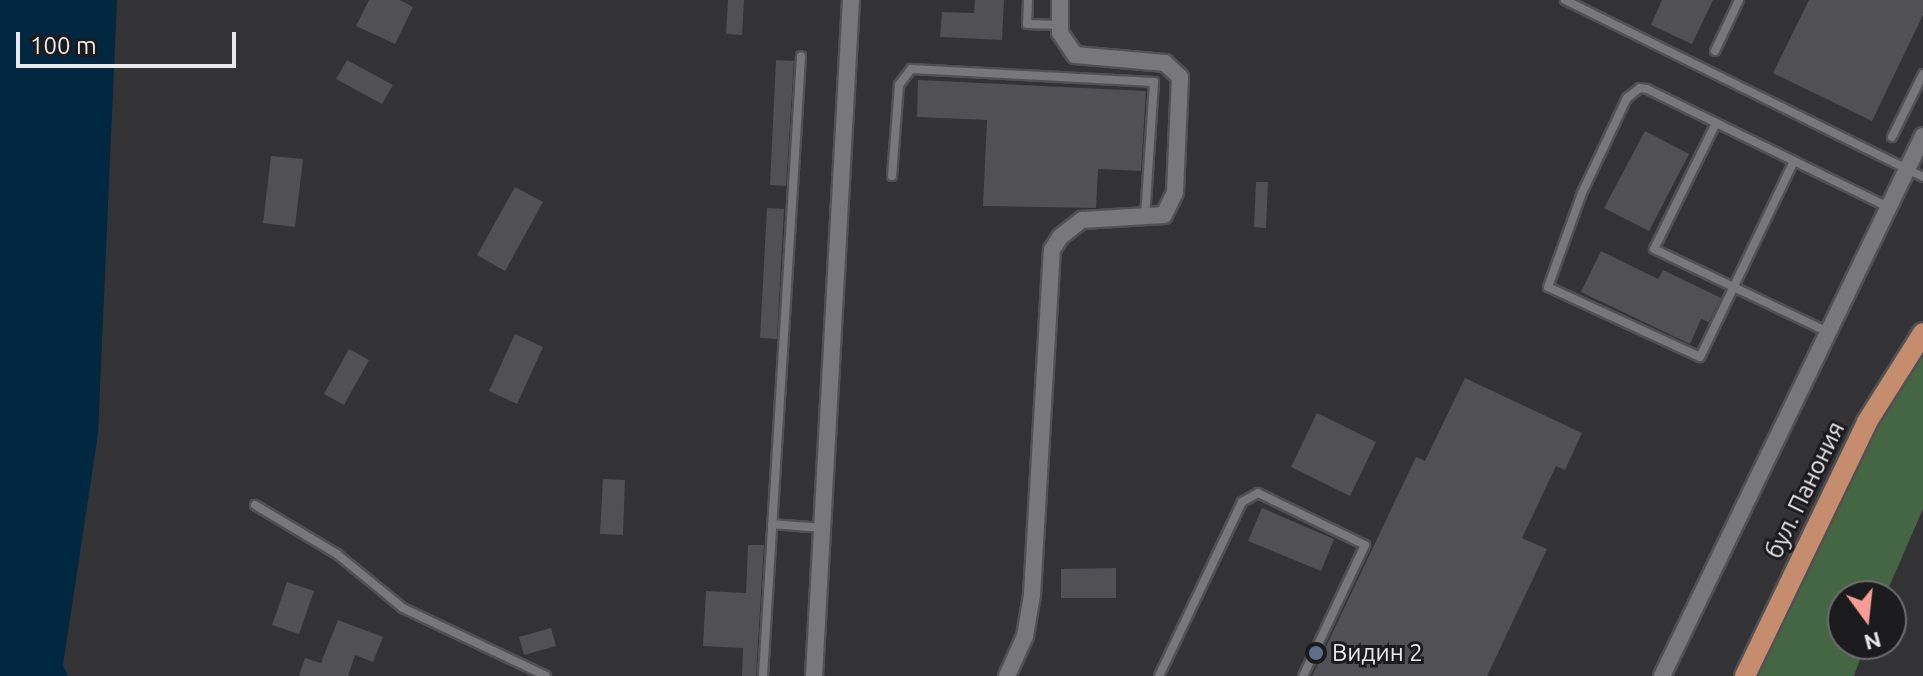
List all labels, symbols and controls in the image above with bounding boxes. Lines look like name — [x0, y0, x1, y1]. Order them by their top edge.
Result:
scale bar — [20, 16, 240, 66]
text: 100 m — [30, 32, 97, 59]
street label: бул. Панония — [1759, 417, 1851, 563]
north arrow — [1827, 580, 1907, 660]
text: N — [1862, 628, 1884, 656]
place label: Видин 2 — [1332, 639, 1423, 667]
marker: Видин 2 — [1307, 644, 1325, 662]

